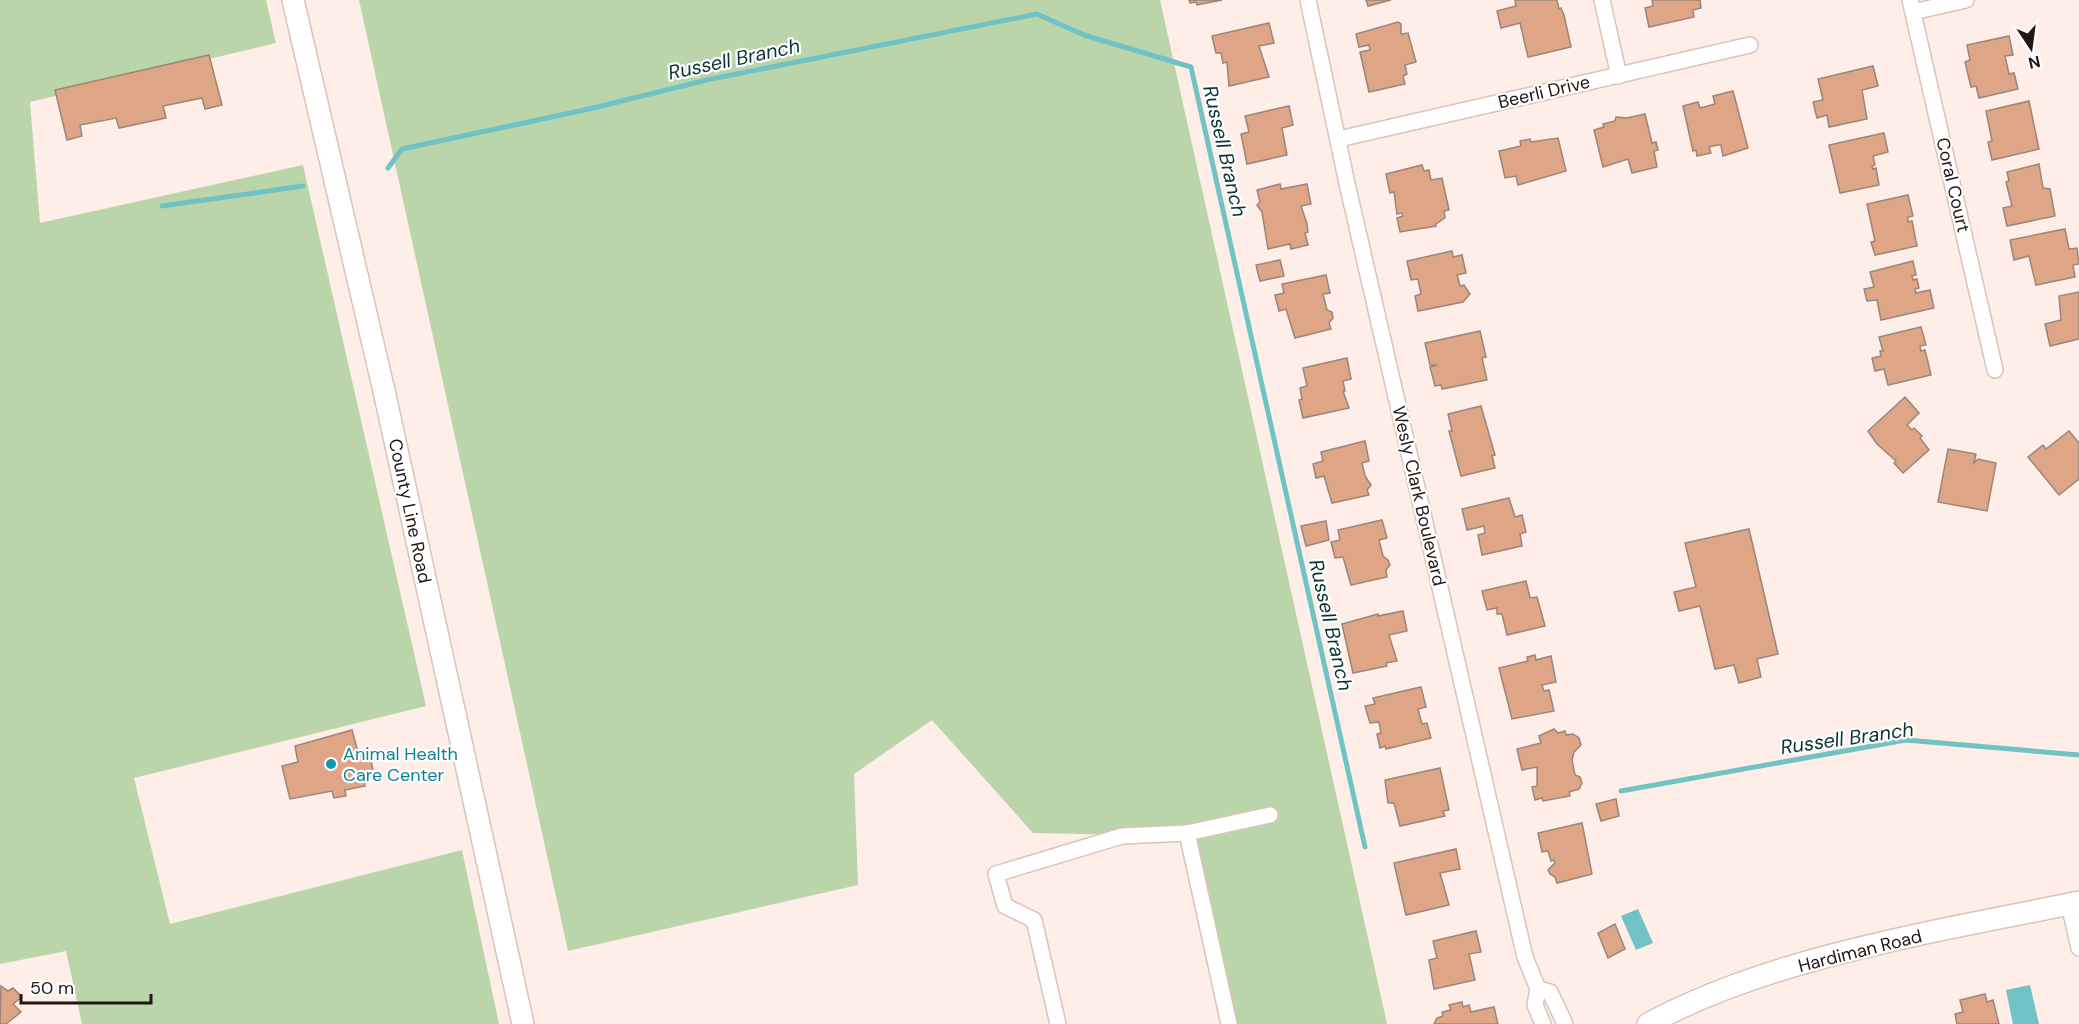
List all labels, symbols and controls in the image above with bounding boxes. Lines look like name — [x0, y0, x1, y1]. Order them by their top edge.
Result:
north arrow — [2001, 18, 2061, 78]
water label: Russell Branch — [666, 32, 802, 86]
text: N — [2026, 51, 2042, 74]
street label: Beerli Drive — [1496, 70, 1592, 114]
water label: Russell Branch — [1197, 83, 1253, 219]
street label: Coral Court — [1930, 135, 1976, 235]
street label: Wesly Clark Boulevard — [1387, 404, 1451, 588]
street label: County Line Road — [383, 437, 437, 585]
water label: Russell Branch — [1303, 557, 1359, 693]
water label: Russell Branch — [1779, 716, 1915, 760]
place label: Animal Health Care Center — [343, 742, 458, 787]
marker: Animal Health Care Center — [324, 757, 338, 771]
street label: Hardiman Road — [1796, 924, 1924, 978]
scale bar — [21, 967, 152, 1005]
text: 50 m — [30, 976, 74, 1000]

